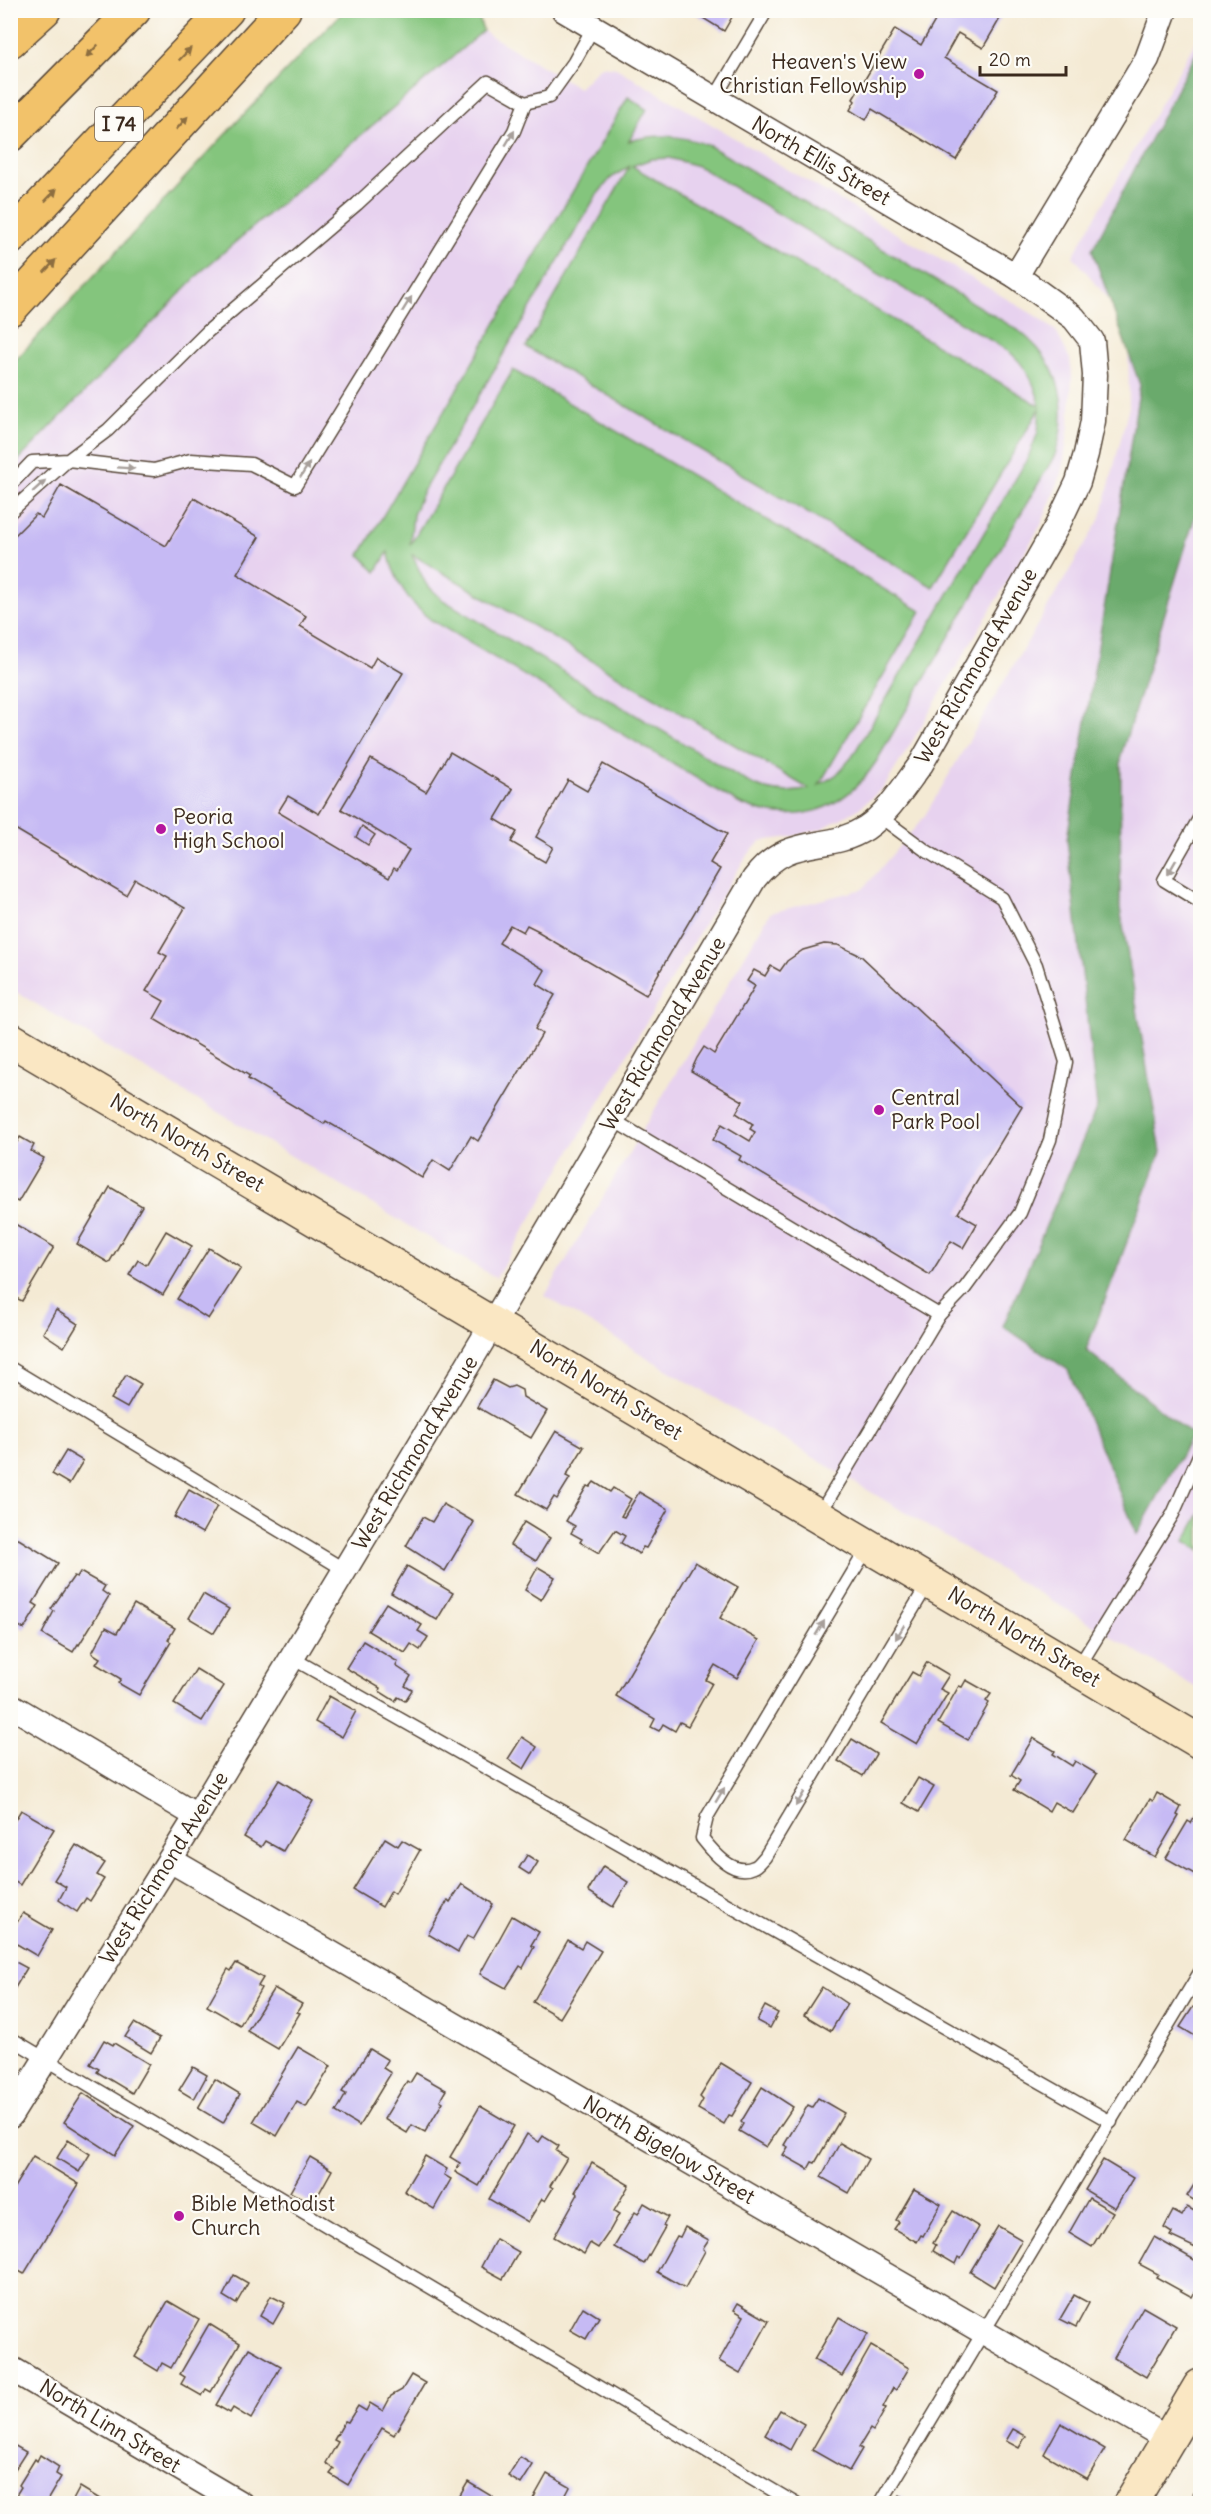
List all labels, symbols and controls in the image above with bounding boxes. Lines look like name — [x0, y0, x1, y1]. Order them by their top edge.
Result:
scale bar — [980, 39, 1066, 77]
one-way arrow — [85, 44, 99, 59]
one-way arrow — [178, 48, 192, 62]
place label: Heaven's View Christian Fellowship — [719, 48, 907, 99]
text: 20 m — [989, 48, 1031, 71]
marker: Heaven's View Christian Fellowship — [912, 67, 926, 81]
road number: I 74 — [95, 107, 143, 141]
street label: North Ellis Street — [747, 110, 896, 211]
one-way arrow — [175, 116, 188, 131]
one-way arrow — [505, 129, 515, 146]
one-way arrow — [44, 188, 58, 203]
one-way arrow — [43, 259, 57, 274]
one-way arrow — [402, 296, 413, 312]
one-way arrow — [299, 462, 310, 478]
one-way arrow — [116, 463, 135, 473]
one-way arrow — [31, 480, 46, 493]
street label: West Richmond Avenue — [908, 563, 1043, 769]
place label: Peoria High School — [173, 803, 284, 854]
marker: Peoria High School — [154, 822, 168, 836]
one-way arrow — [1167, 859, 1177, 876]
street label: West Richmond Avenue — [594, 932, 731, 1136]
place label: Central Park Pool — [891, 1084, 980, 1135]
street label: North North Street — [105, 1087, 269, 1198]
marker: Central Park Pool — [872, 1103, 886, 1117]
street label: North North Street — [525, 1333, 688, 1446]
street label: West Richmond Avenue — [346, 1351, 483, 1555]
street label: North North Street — [943, 1580, 1106, 1693]
one-way arrow — [815, 1620, 826, 1636]
one-way arrow — [894, 1624, 905, 1640]
street label: West Richmond Avenue — [93, 1766, 234, 1969]
one-way arrow — [715, 1787, 726, 1803]
one-way arrow — [794, 1791, 805, 1807]
street label: North Bigelow Street — [578, 2089, 760, 2210]
place label: Bible Methodist Church — [191, 2190, 335, 2241]
marker: Bible Methodist Church — [172, 2209, 186, 2223]
street label: North Linn Street — [35, 2373, 186, 2478]

